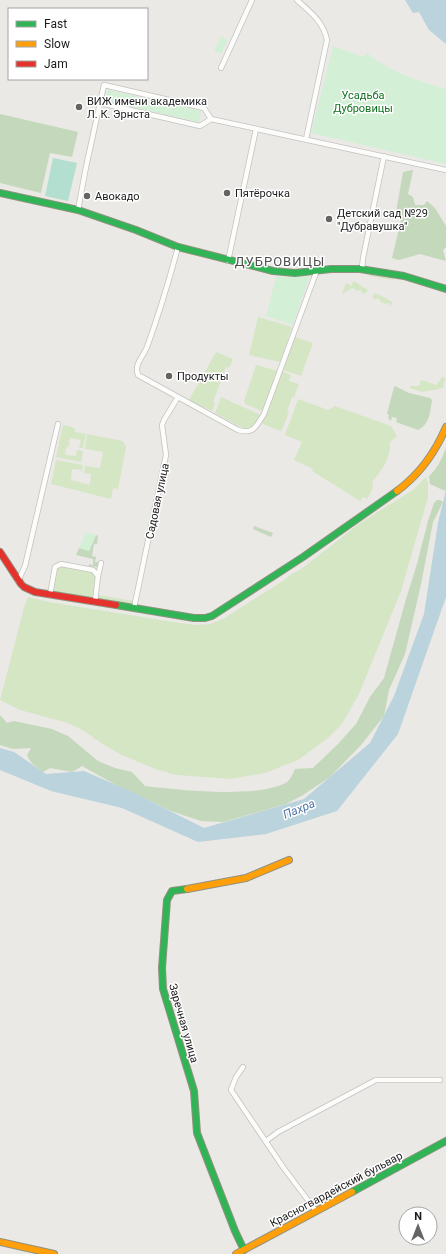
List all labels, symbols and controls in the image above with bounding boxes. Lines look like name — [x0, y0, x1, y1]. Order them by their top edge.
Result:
legend — [8, 8, 148, 80]
text: Fast — [44, 17, 67, 31]
text: Slow — [44, 37, 70, 51]
text: Jam — [44, 57, 68, 71]
park label: Усадьба Дубровицы — [333, 89, 393, 115]
place label: ВИЖ имени академика Л. К. Эрнста — [87, 95, 207, 121]
marker: ВИЖ имени академика Л. К. Эрнста — [74, 102, 84, 112]
place label: Пятёрочка — [235, 187, 290, 200]
marker: Пятёрочка — [222, 188, 232, 198]
place label: Авокадо — [95, 190, 140, 203]
marker: Авокадо — [82, 191, 92, 201]
place label: Детский сад №29 "Дубравушка" — [337, 207, 428, 233]
marker: Детский сад №29 "Дубравушка" — [324, 214, 334, 224]
district label: ДУБРОВИЦЫ — [235, 254, 325, 269]
place label: Продукты — [177, 370, 229, 383]
marker: Продукты — [164, 371, 174, 381]
street label: Садовая улица — [143, 462, 172, 540]
water label: Пахра — [281, 796, 317, 822]
street label: Заречная улица — [166, 982, 201, 1064]
street label: Красногвардейский бульвар — [268, 1149, 405, 1230]
north arrow — [398, 1206, 438, 1246]
text: N — [414, 1210, 422, 1223]

